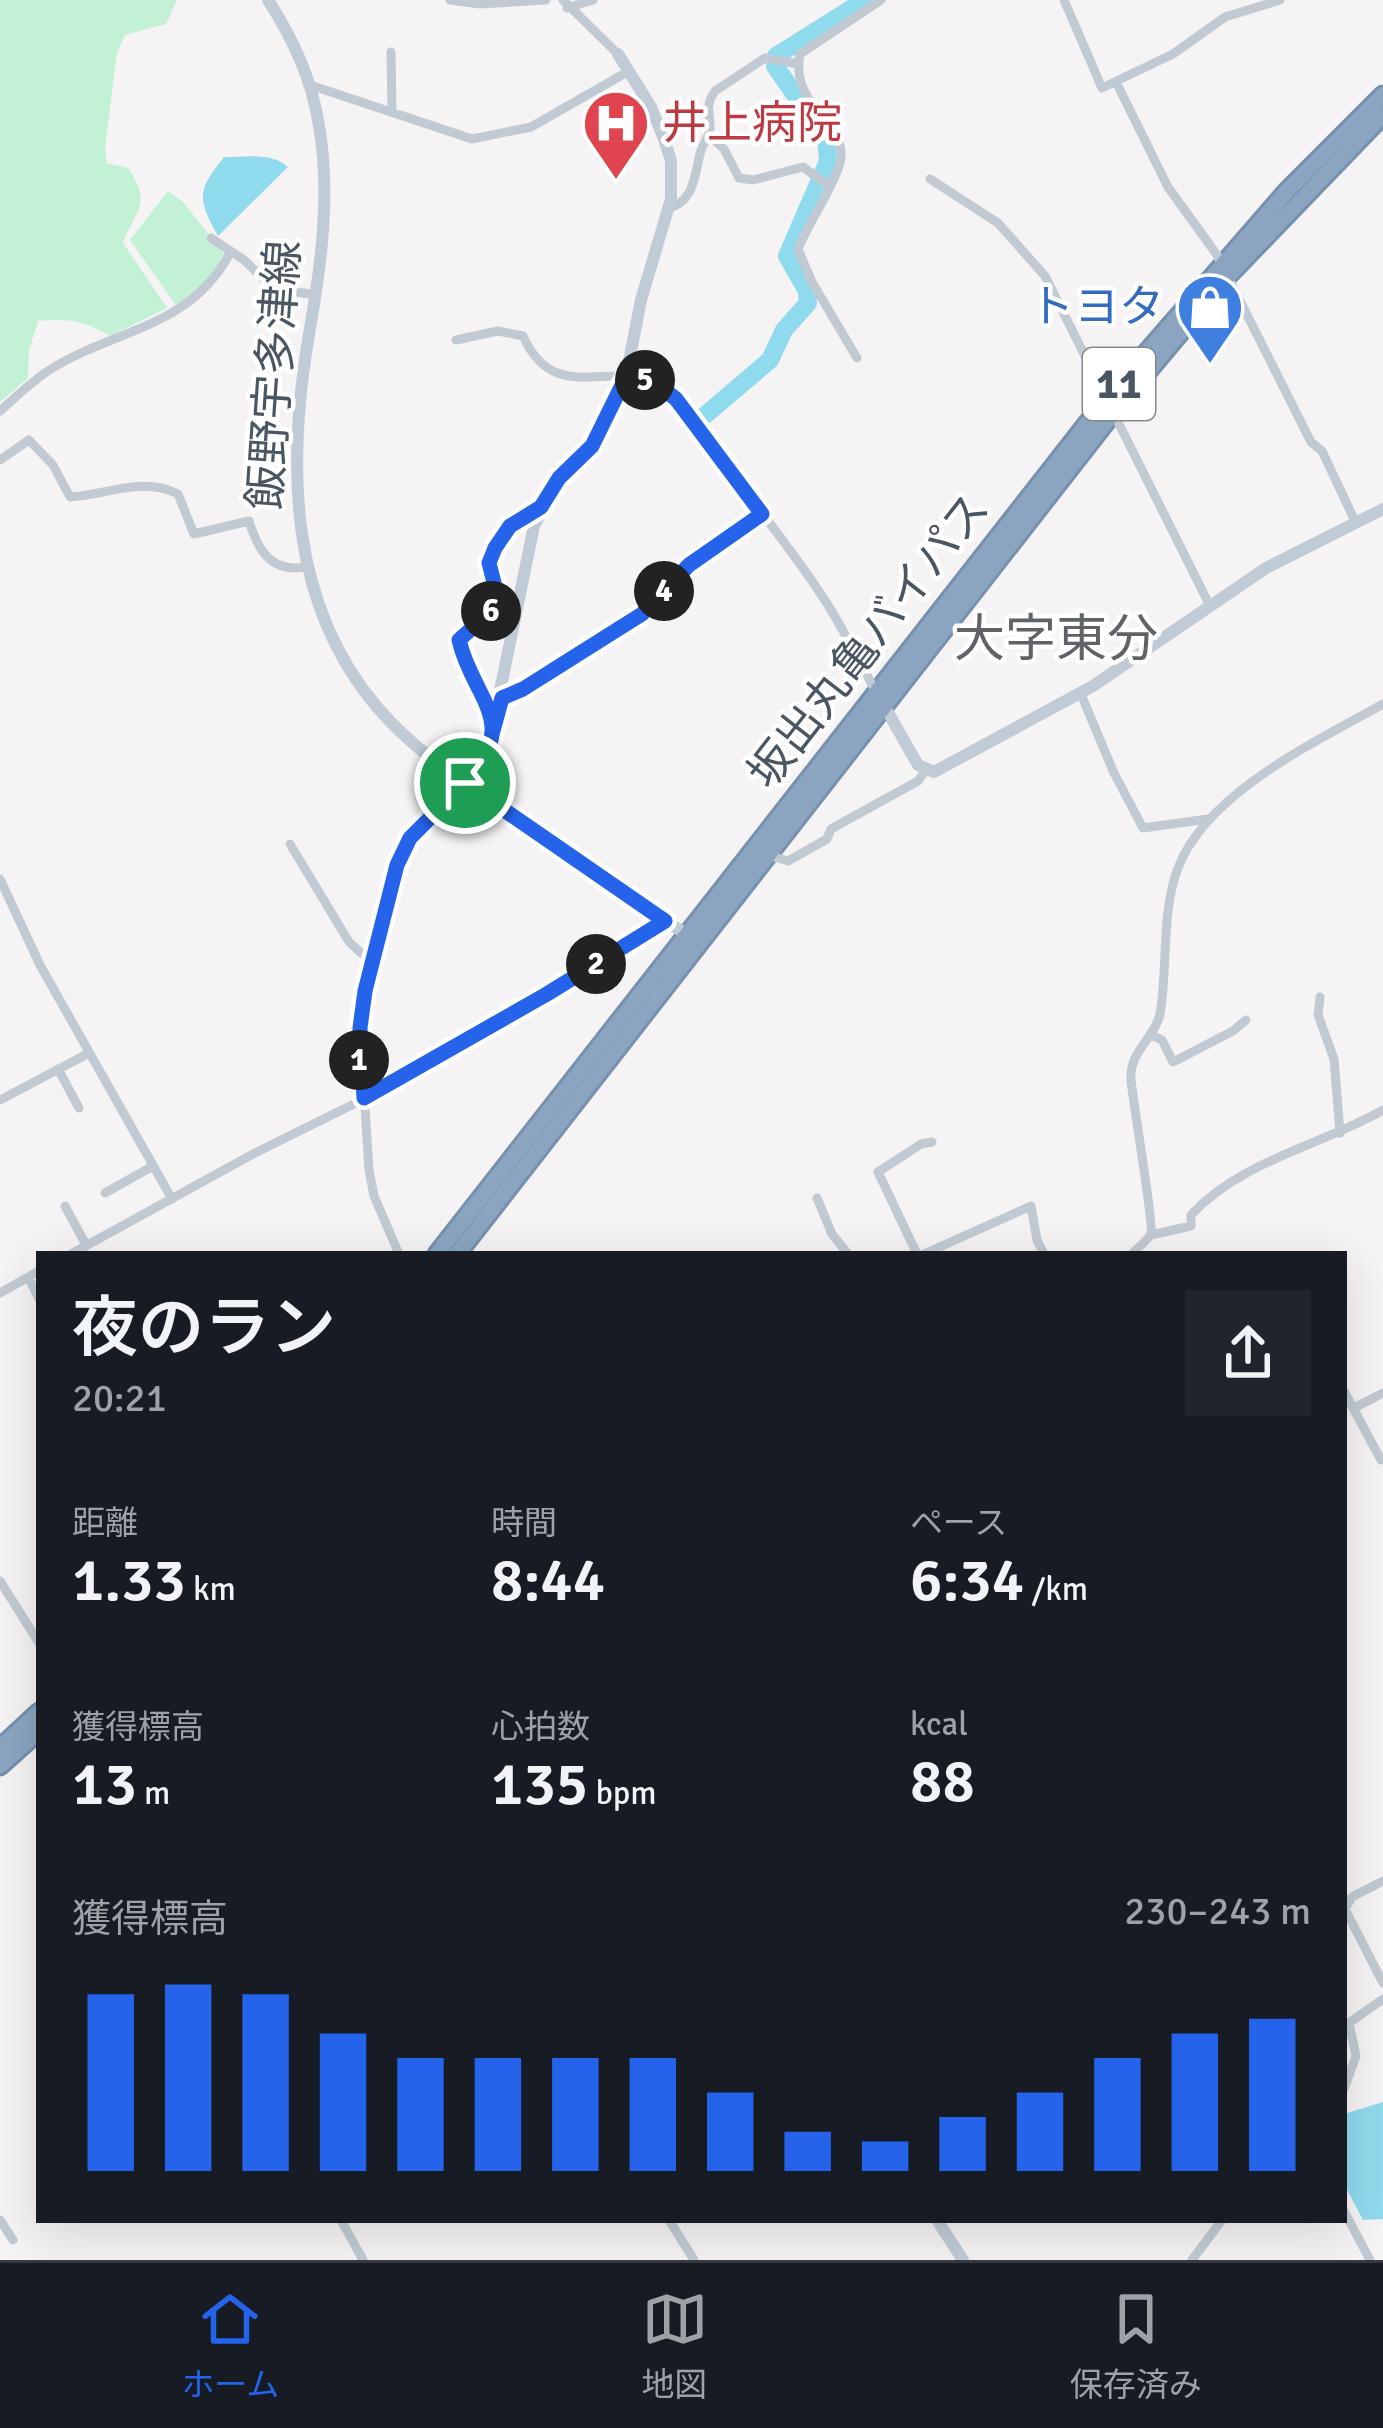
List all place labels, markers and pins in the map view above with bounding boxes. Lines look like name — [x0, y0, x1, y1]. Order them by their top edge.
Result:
hospital icon: 井上病院 — [581, 88, 651, 182]
place label: 井上病院 — [662, 96, 842, 151]
shop icon: トヨタ — [1175, 272, 1245, 366]
place label: トヨタ — [1029, 280, 1164, 335]
pin: 5 — [615, 350, 675, 410]
pin: 4 — [634, 561, 694, 621]
pin: 6 — [461, 581, 521, 641]
pin — [414, 732, 516, 834]
pin: 2 — [566, 934, 626, 994]
pin: 1 — [329, 1030, 389, 1090]

